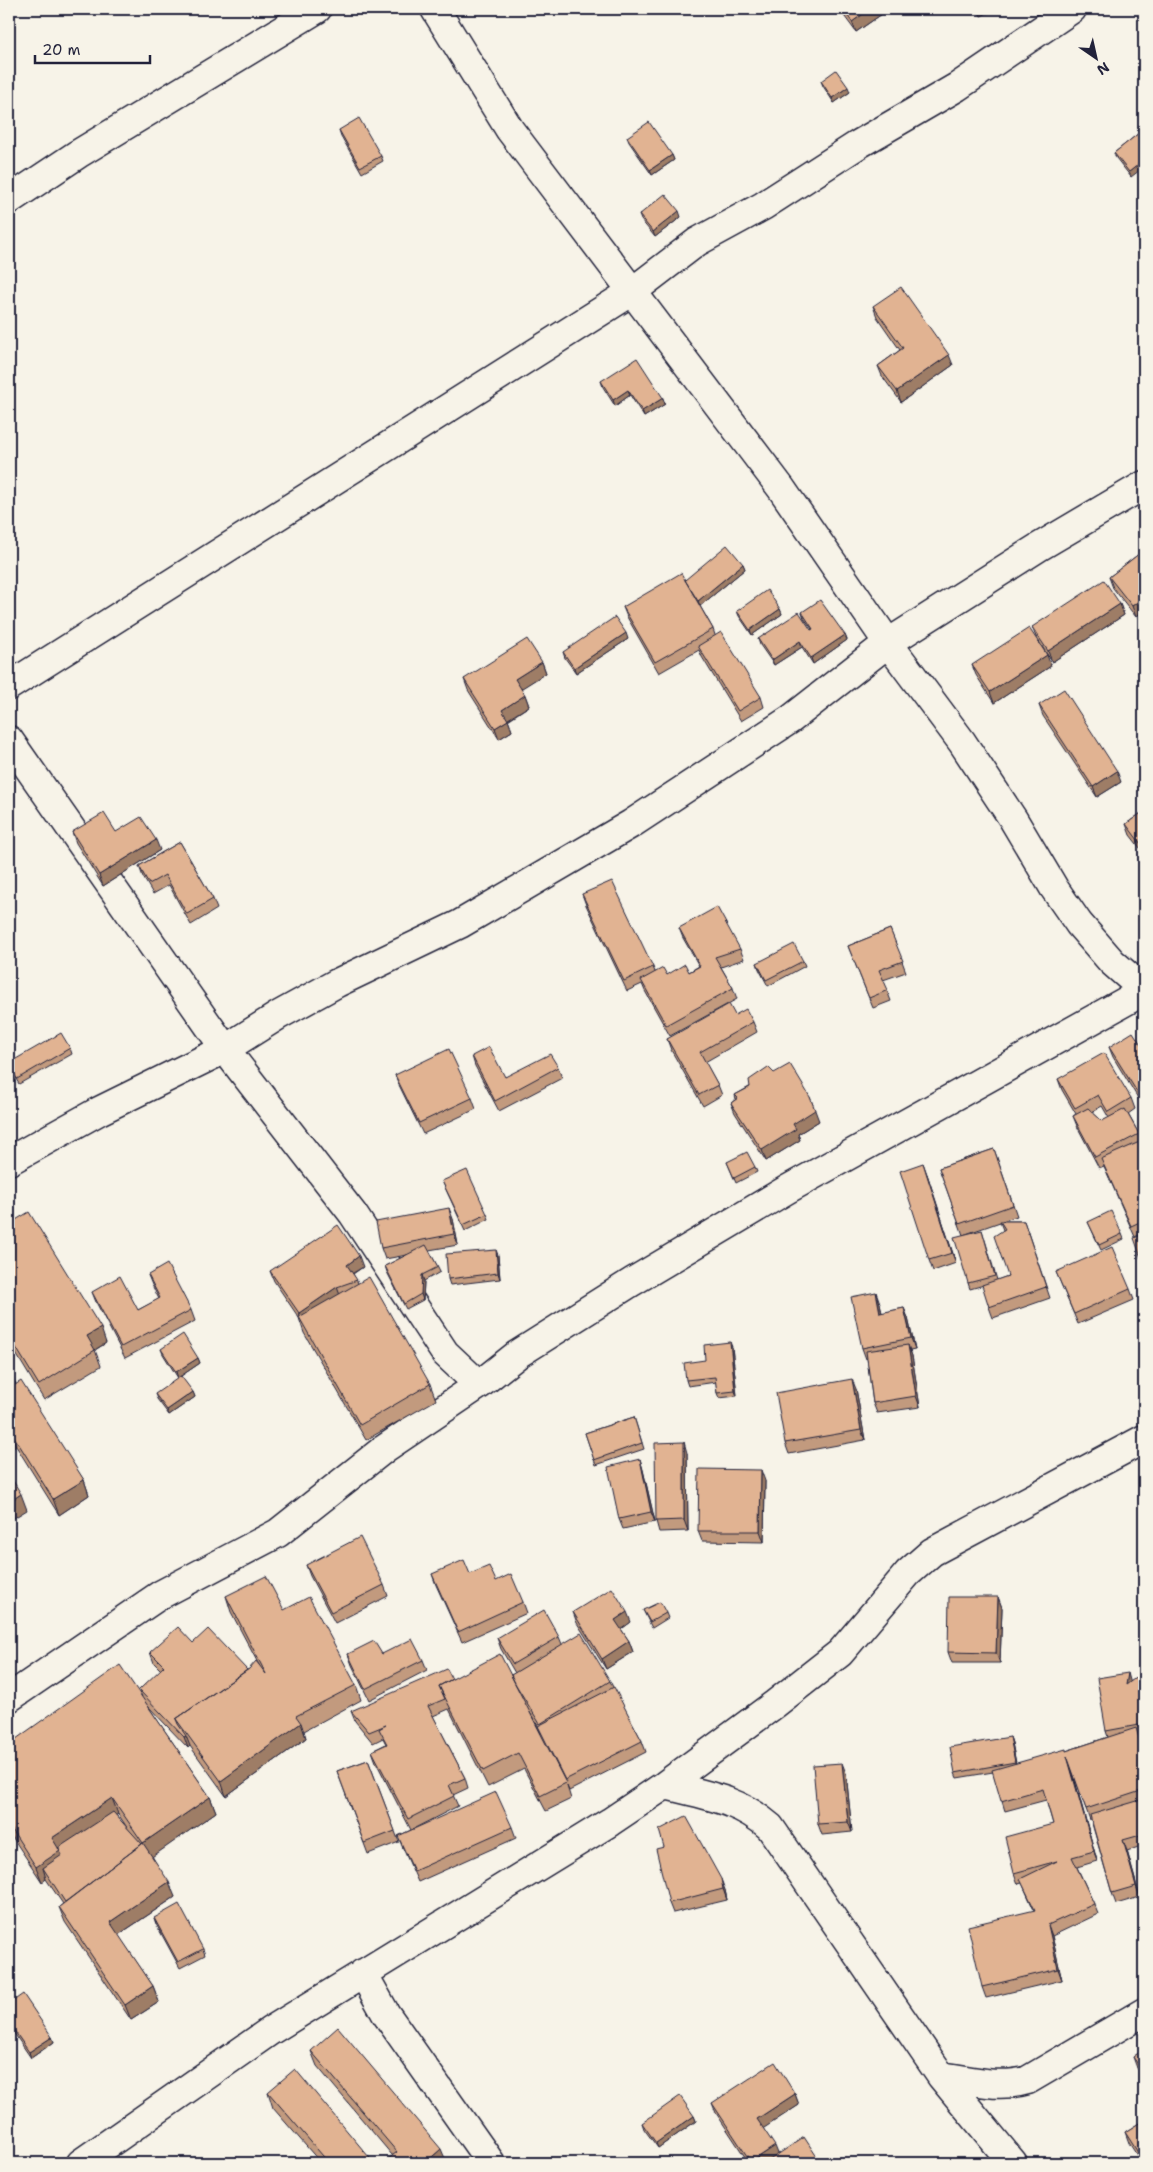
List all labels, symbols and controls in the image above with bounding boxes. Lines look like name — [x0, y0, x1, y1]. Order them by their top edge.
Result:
scale bar — [35, 32, 150, 64]
north arrow — [1070, 32, 1120, 82]
text: 20 m — [42, 40, 81, 60]
text: N — [1094, 58, 1113, 79]

